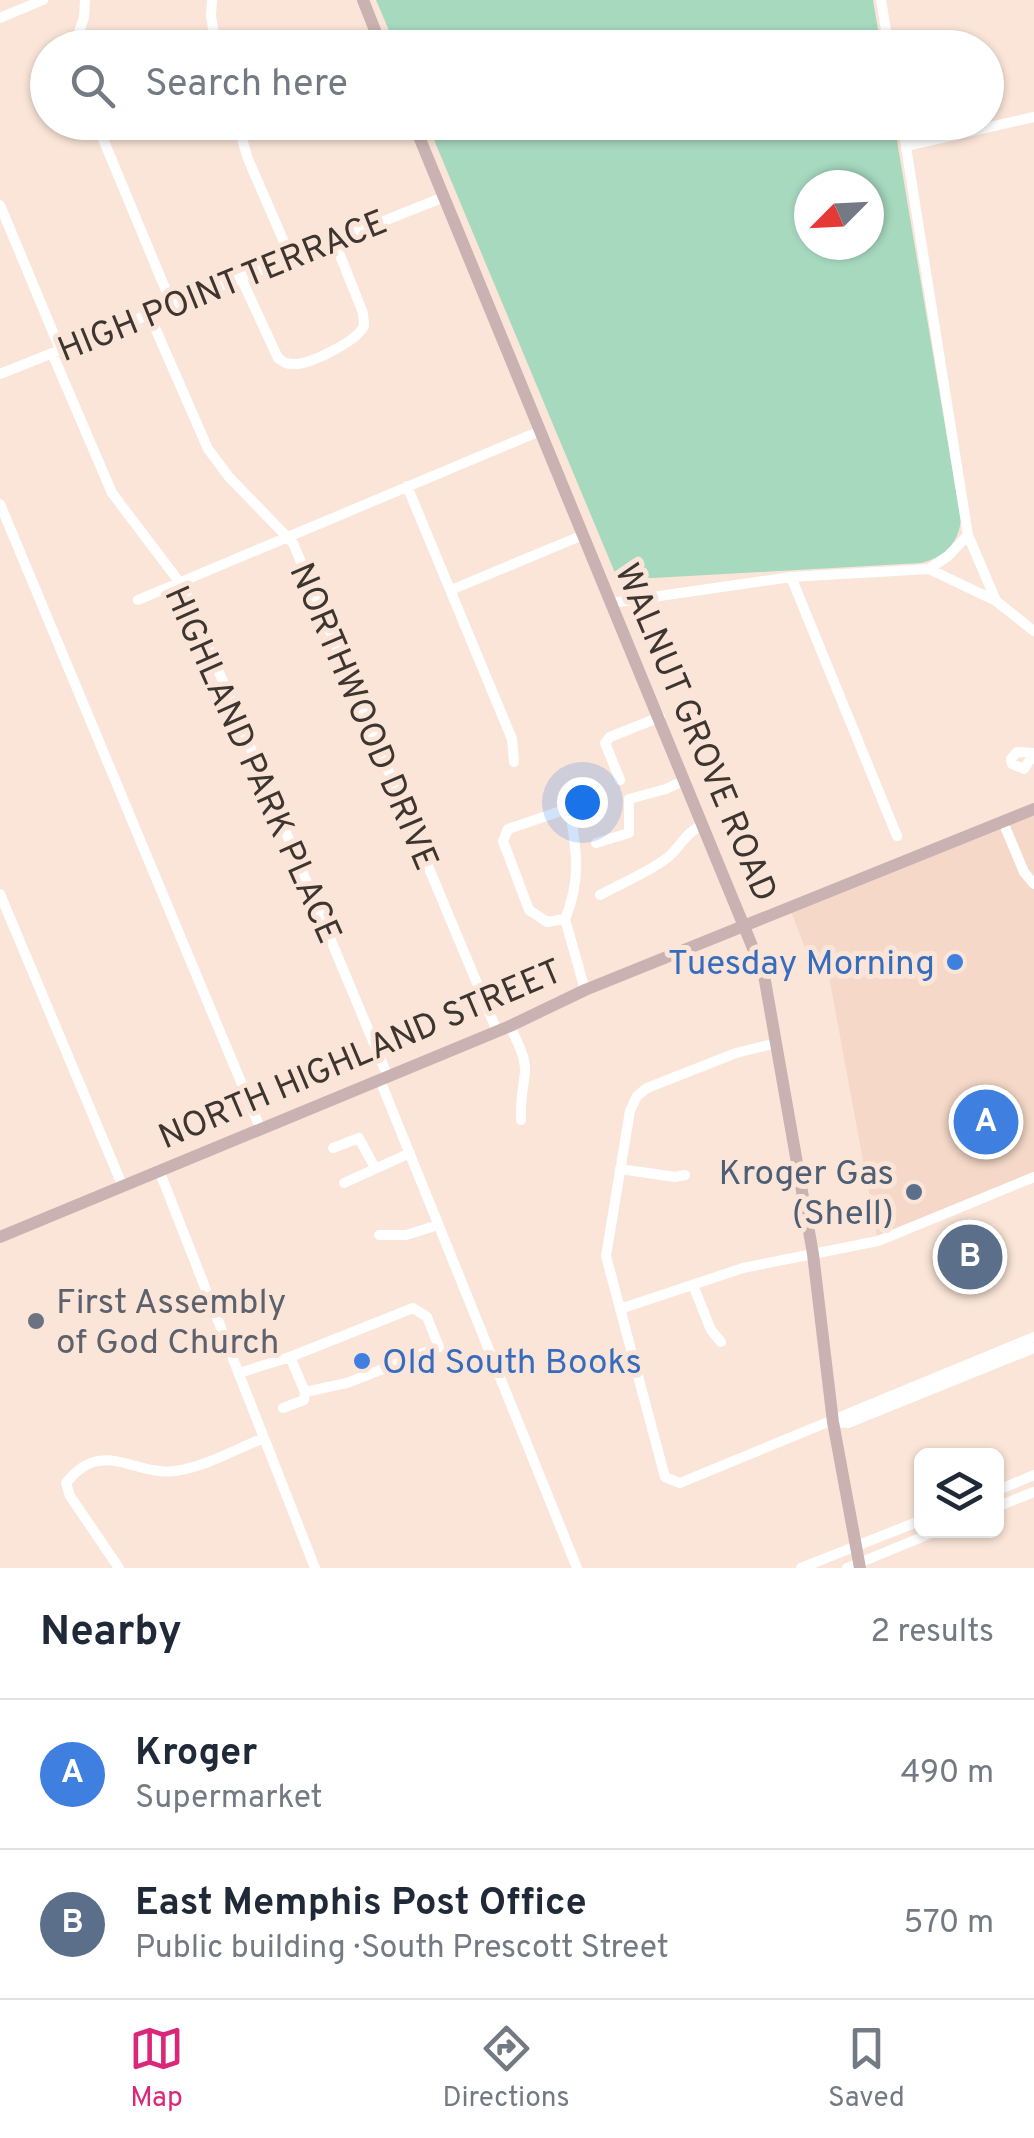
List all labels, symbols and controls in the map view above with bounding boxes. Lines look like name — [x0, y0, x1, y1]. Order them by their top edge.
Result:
search box — [30, 30, 1004, 140]
icon: search — [65, 58, 120, 113]
text: Search here — [145, 61, 348, 110]
north arrow — [794, 170, 884, 260]
street label: HIGH POINT TERRACE — [52, 202, 394, 374]
street label: NORTHWOOD DRIVE — [278, 557, 447, 877]
street label: WALNUT GROVE ROAD — [603, 557, 785, 909]
street label: HIGHLAND PARK PLACE — [153, 580, 350, 951]
your location — [557, 777, 608, 828]
place label: Tuesday Morning — [668, 943, 935, 987]
street label: NORTH HIGHLAND STREET — [153, 951, 570, 1161]
marker: Tuesday Morning — [944, 951, 966, 973]
pin: A — [954, 1084, 1018, 1160]
place label: Kroger Gas (Shell) — [719, 1153, 894, 1237]
marker: Kroger Gas (Shell) — [903, 1181, 925, 1203]
pin: B — [938, 1220, 1002, 1294]
place label: First Assembly of God Church — [56, 1282, 286, 1366]
marker: First Assembly of God Church — [25, 1310, 47, 1332]
place label: Old South Books — [382, 1342, 642, 1386]
marker: Old South Books — [351, 1350, 373, 1372]
map controls — [914, 1448, 1004, 1538]
button: layers — [914, 1448, 1004, 1538]
text: Nearby — [40, 1607, 182, 1660]
text: 2 results — [870, 1613, 994, 1653]
text: Kroger — [135, 1730, 257, 1779]
text: A — [61, 1754, 84, 1794]
text: 490 m — [901, 1754, 994, 1794]
text: Supermarket — [135, 1779, 323, 1819]
text: East Memphis Post Office — [135, 1880, 587, 1929]
text: B — [61, 1904, 84, 1944]
text: 570 m — [904, 1904, 994, 1944]
text: Public building · South Prescott Street — [135, 1929, 669, 1969]
tab: Map — [129, 2021, 184, 2117]
tab: Directions — [442, 2021, 570, 2117]
tab: Saved — [828, 2021, 905, 2117]

